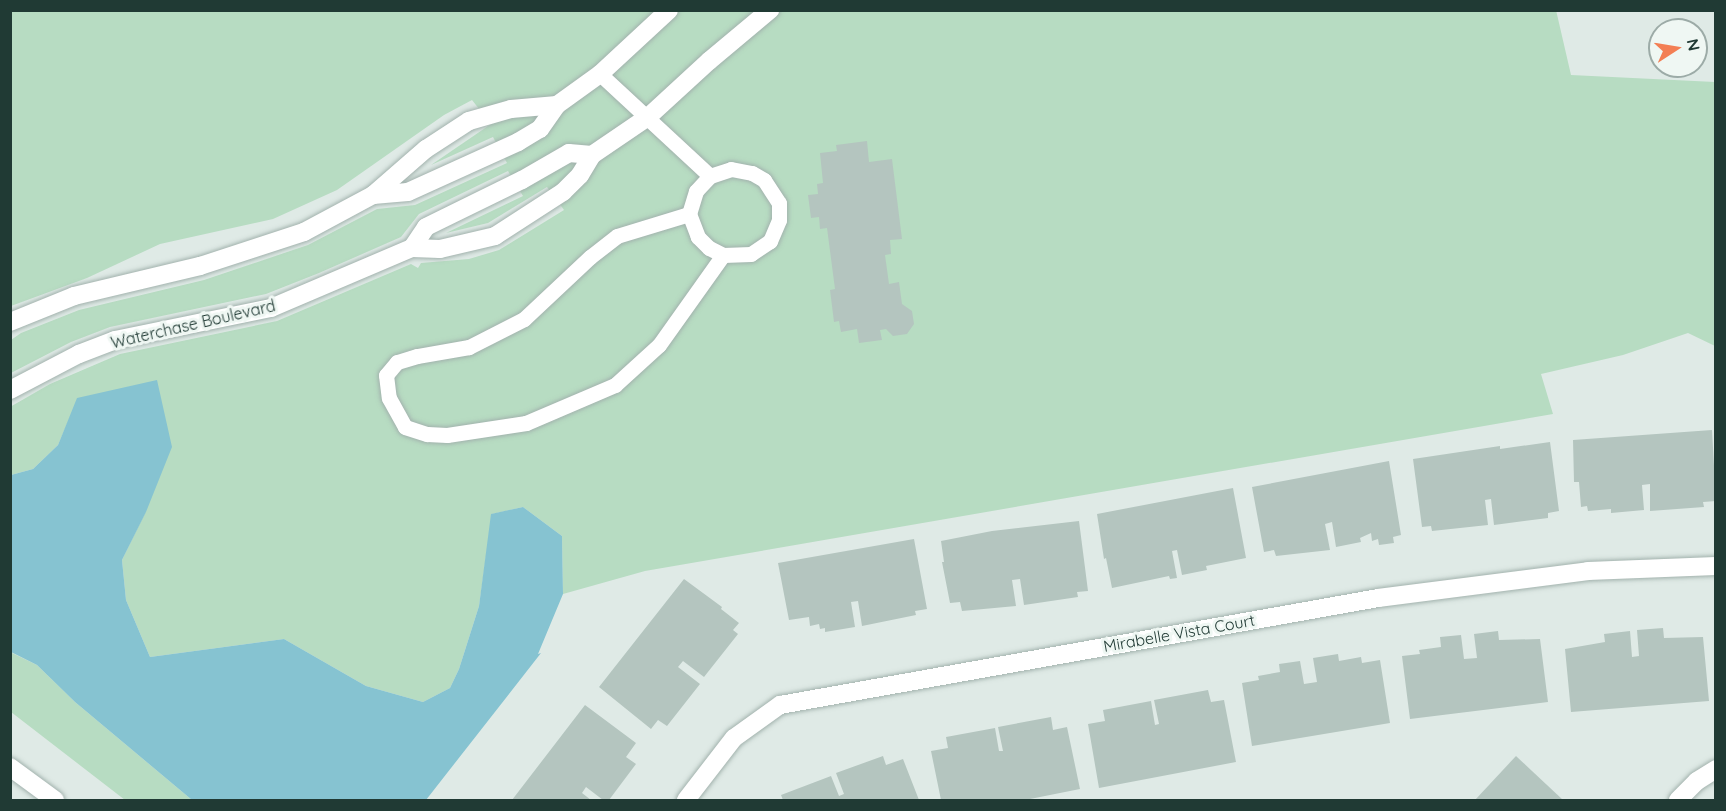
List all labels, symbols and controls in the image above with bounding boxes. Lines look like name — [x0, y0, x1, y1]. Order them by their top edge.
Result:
north arrow — [1648, 18, 1708, 78]
text: N — [1683, 37, 1705, 52]
street label: Waterchase Boulevard — [109, 296, 277, 352]
street label: Mirabelle Vista Court — [1102, 610, 1256, 656]

